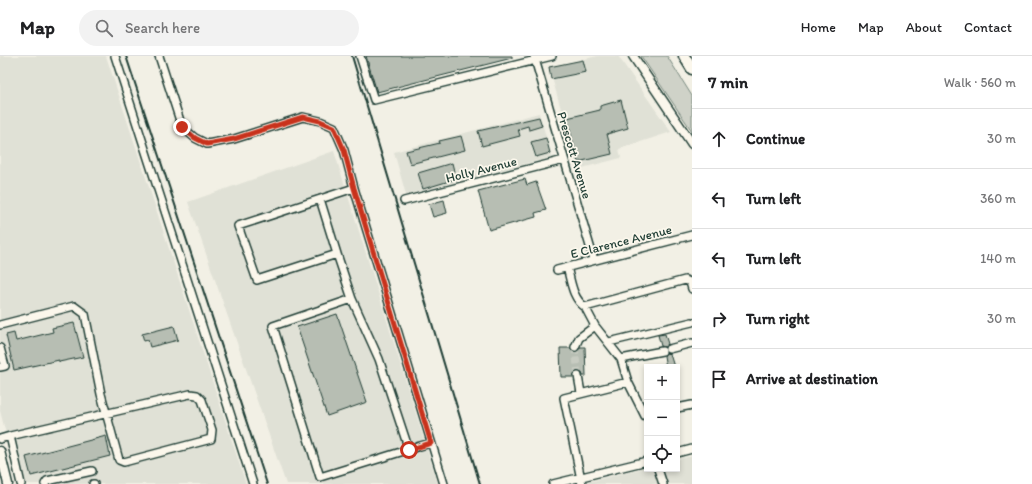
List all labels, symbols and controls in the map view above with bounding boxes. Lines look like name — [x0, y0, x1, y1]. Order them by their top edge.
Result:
search box — [79, 10, 359, 46]
text: Map — [20, 16, 55, 39]
icon: search — [93, 17, 115, 39]
text: Search here — [125, 19, 200, 37]
text: Home — [801, 19, 836, 36]
text: Map — [858, 19, 884, 36]
text: About — [906, 19, 942, 36]
text: Contact — [964, 19, 1012, 36]
text: 7 min — [708, 72, 748, 92]
text: Walk · 560 m — [944, 75, 1016, 90]
street label: Prescott Avenue — [554, 110, 595, 200]
route end — [173, 118, 191, 136]
icon: ahead — [708, 128, 730, 150]
text: Continue — [746, 130, 805, 148]
text: 30 m — [987, 131, 1016, 146]
street label: Holly Avenue — [444, 153, 518, 186]
icon: left — [708, 188, 730, 210]
text: Turn left — [746, 190, 801, 208]
text: 360 m — [980, 191, 1016, 206]
street label: E Clarence Avenue — [569, 222, 673, 261]
icon: left — [708, 248, 730, 270]
text: Turn left — [746, 250, 801, 268]
text: 140 m — [980, 251, 1016, 266]
icon: right — [708, 308, 730, 330]
text: Turn right — [746, 310, 810, 328]
text: 30 m — [987, 311, 1016, 326]
map controls — [644, 364, 680, 472]
button: + — [644, 364, 680, 400]
icon: arrive — [708, 368, 730, 390]
text: Arrive at destination — [746, 370, 878, 388]
button: − — [644, 400, 680, 436]
button: locate — [644, 436, 680, 472]
route start — [400, 441, 418, 459]

